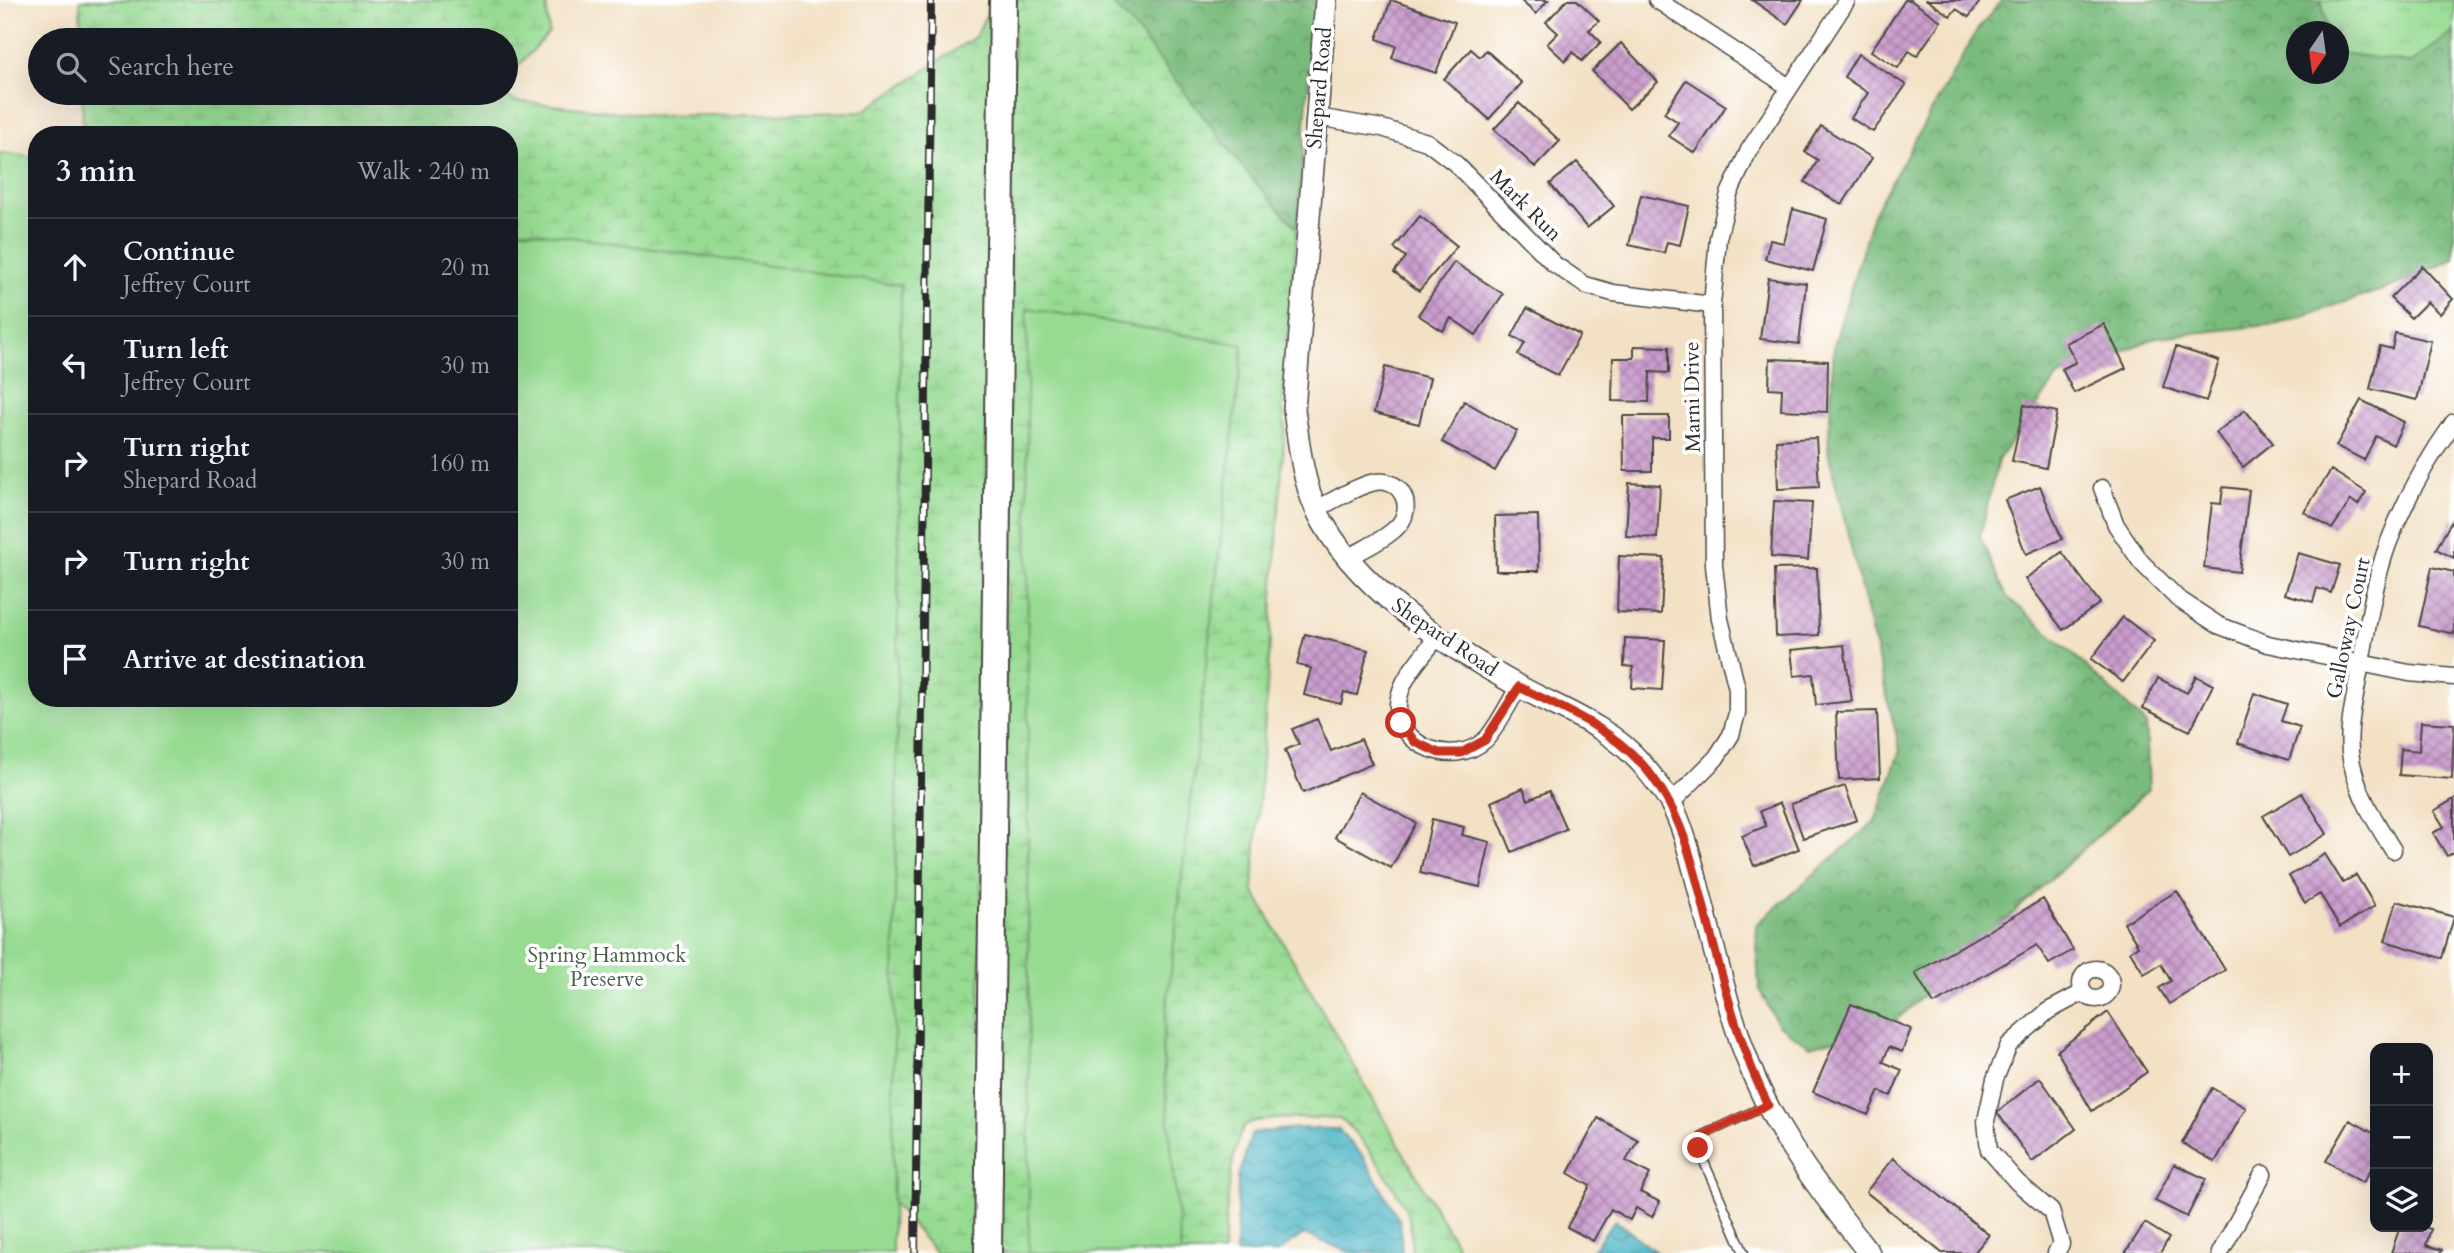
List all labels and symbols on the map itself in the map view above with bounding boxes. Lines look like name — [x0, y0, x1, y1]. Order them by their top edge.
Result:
north arrow — [2286, 21, 2349, 84]
street label: Shepard Road — [1300, 26, 1339, 150]
street label: Mark Run — [1483, 163, 1568, 248]
street label: Marni Drive — [1677, 341, 1708, 453]
street label: Galloway Court — [2319, 554, 2378, 701]
street label: Shepard Road — [1386, 591, 1504, 684]
route start — [1385, 707, 1416, 738]
park label: Spring Hammock Preserve — [528, 941, 687, 994]
route end — [1682, 1132, 1713, 1163]

